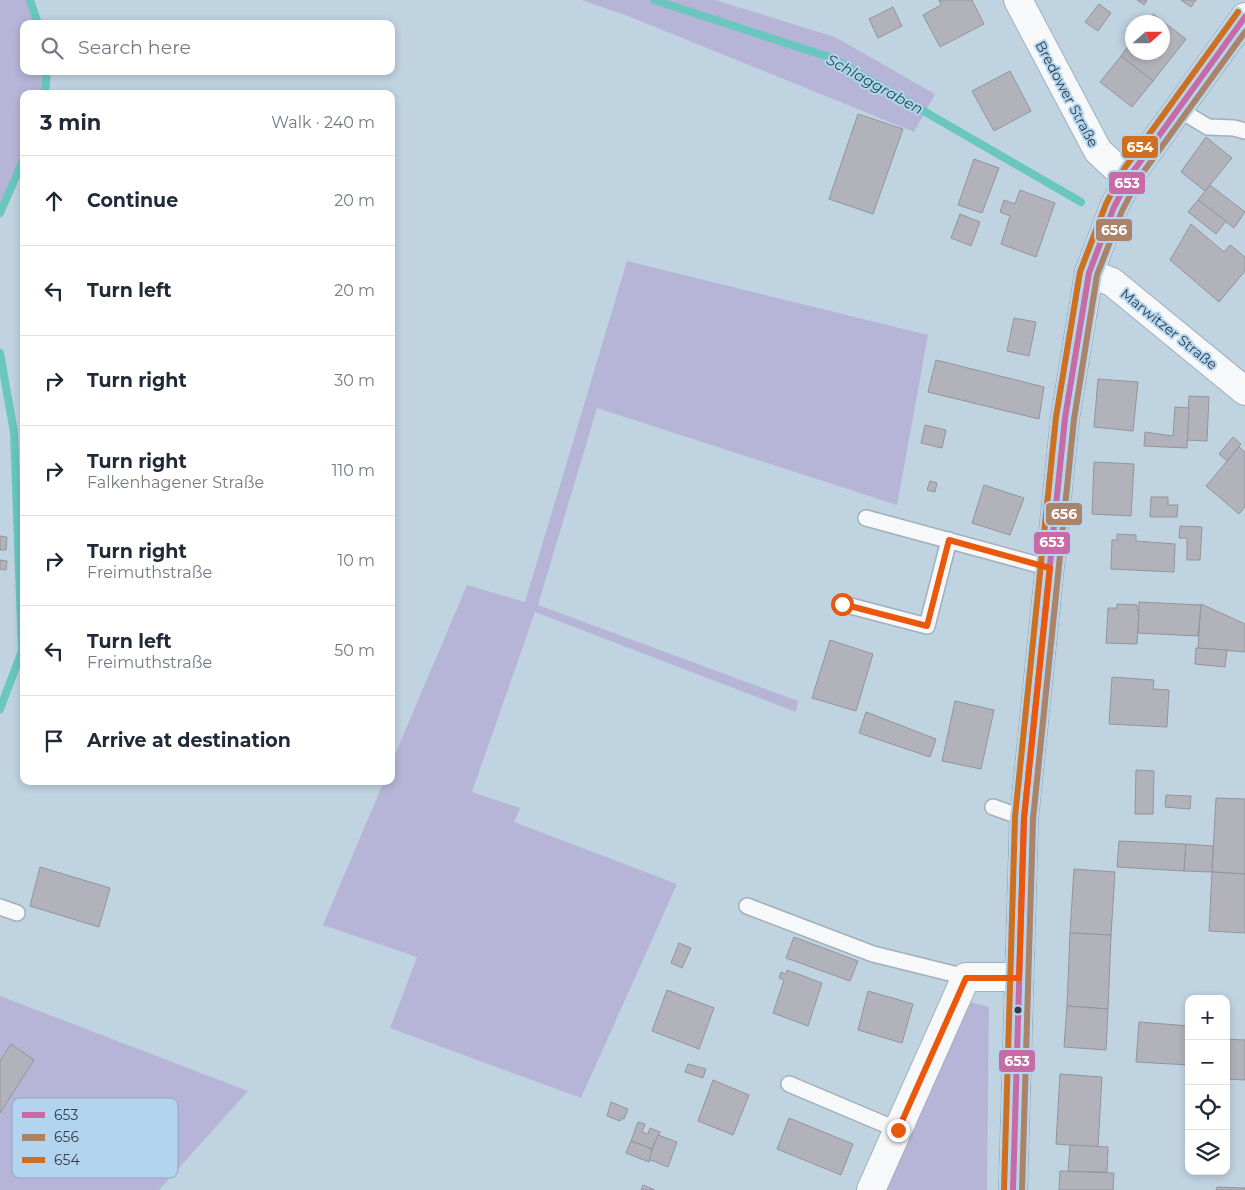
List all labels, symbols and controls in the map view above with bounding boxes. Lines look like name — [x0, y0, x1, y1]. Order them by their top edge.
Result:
north arrow — [1125, 15, 1170, 60]
search box — [20, 20, 395, 75]
icon: search — [38, 34, 66, 62]
text: Search here — [78, 36, 191, 59]
street label: Bredower Straße — [1031, 38, 1103, 150]
water label: Schlaggraben — [823, 50, 927, 118]
text: 3 min — [40, 110, 101, 135]
text: Walk · 240 m — [271, 113, 375, 132]
line badge: 654 — [1121, 135, 1159, 159]
text: 654 — [1127, 138, 1154, 156]
line badge: 653 — [1108, 171, 1146, 195]
text: 653 — [1114, 174, 1140, 192]
icon: ahead — [40, 187, 68, 215]
text: Continue — [87, 189, 178, 212]
text: 20 m — [334, 191, 375, 210]
line badge: 656 — [1095, 218, 1133, 242]
text: 656 — [1101, 221, 1127, 239]
icon: left — [40, 277, 68, 305]
text: Turn left — [87, 279, 172, 302]
text: 20 m — [334, 281, 375, 300]
street label: Marwitzer Straße — [1117, 284, 1221, 374]
icon: right — [40, 367, 68, 395]
text: Turn right — [87, 369, 187, 392]
text: 30 m — [334, 371, 375, 390]
text: Turn right — [87, 450, 187, 473]
icon: right — [40, 457, 68, 485]
text: 110 m — [332, 461, 375, 480]
text: Falkenhagener Straße — [87, 473, 264, 492]
line badge: 656 — [1045, 502, 1083, 526]
text: 656 — [1051, 505, 1077, 523]
line badge: 653 — [1033, 531, 1071, 555]
text: 653 — [1039, 533, 1065, 551]
text: Turn right — [87, 540, 187, 563]
icon: right — [40, 547, 68, 575]
text: 10 m — [337, 551, 375, 570]
text: Freimuthstraße — [87, 563, 212, 582]
route start — [831, 593, 854, 616]
text: Turn left — [87, 630, 172, 653]
icon: left — [40, 637, 68, 665]
text: 50 m — [334, 641, 375, 660]
text: Freimuthstraße — [87, 653, 212, 672]
icon: arrive — [40, 727, 68, 755]
text: Arrive at destination — [87, 729, 291, 752]
map controls — [1185, 995, 1230, 1175]
button: + — [1185, 995, 1230, 1040]
unlabelled marker — [1013, 1005, 1023, 1015]
button: − — [1185, 1040, 1230, 1085]
line badge: 653 — [998, 1049, 1036, 1073]
text: 653 — [1004, 1052, 1030, 1070]
button: locate — [1185, 1085, 1230, 1130]
legend — [12, 1098, 178, 1178]
text: 653 — [54, 1106, 78, 1124]
route end — [887, 1119, 910, 1142]
text: 656 — [54, 1128, 79, 1146]
button: layers — [1185, 1130, 1230, 1175]
text: 654 — [54, 1151, 80, 1169]

